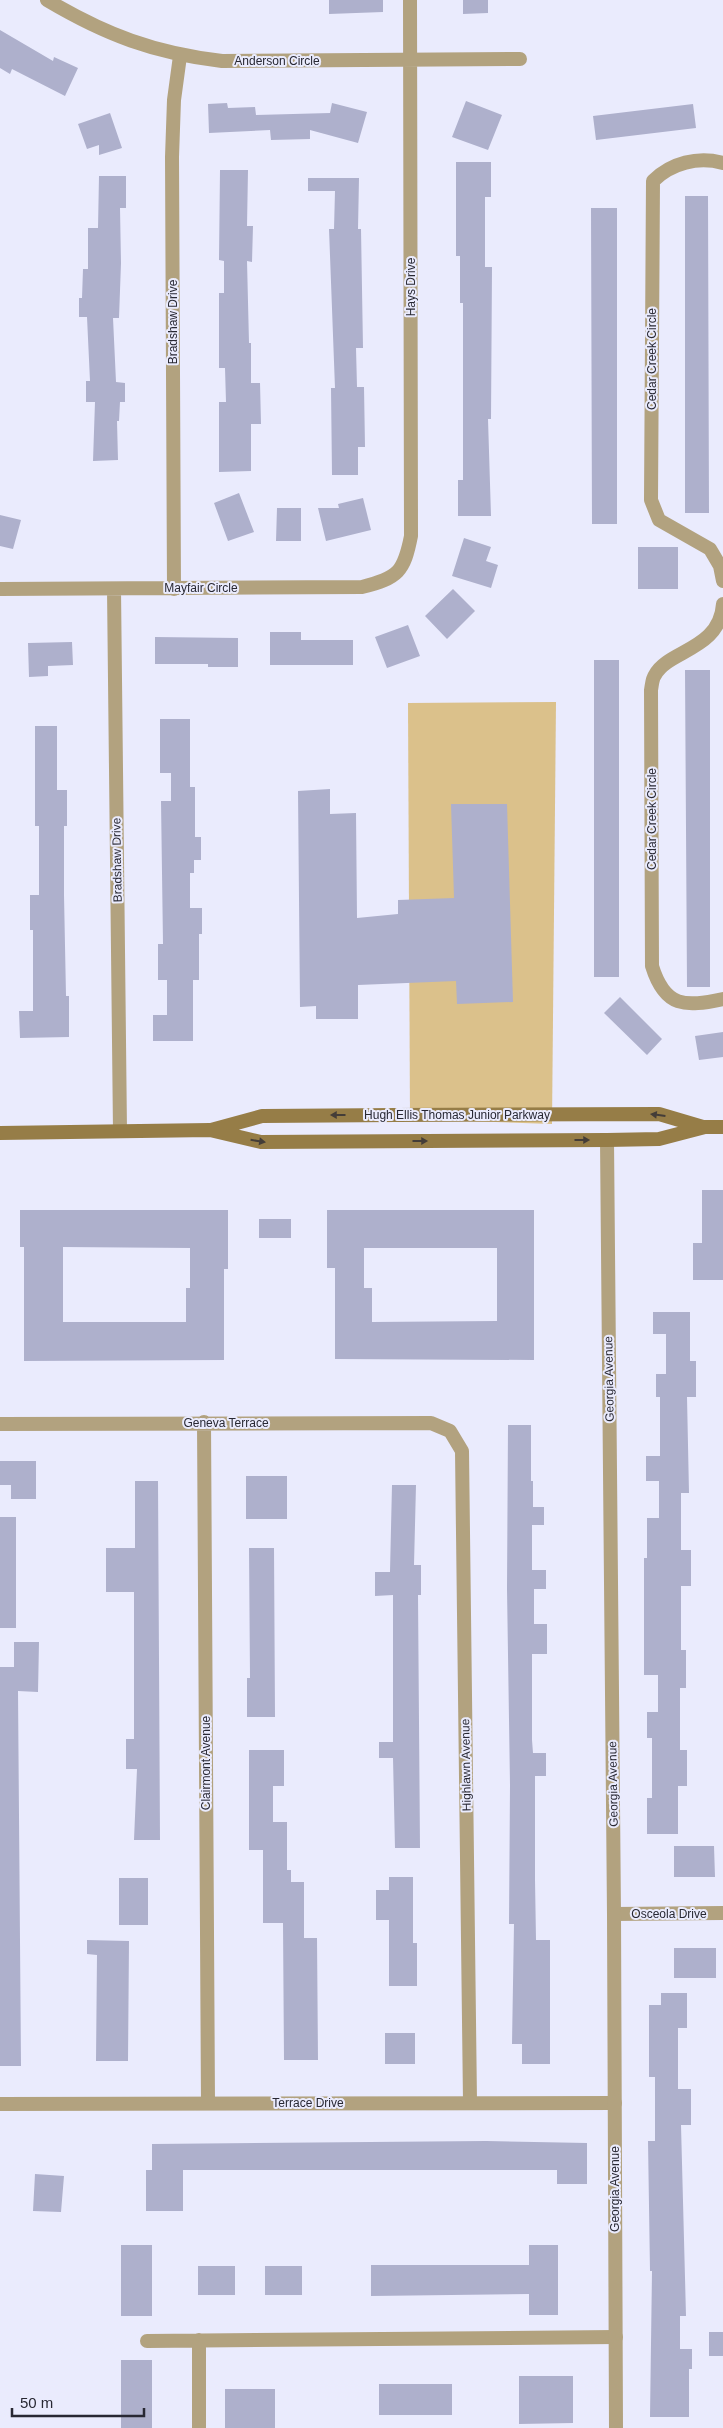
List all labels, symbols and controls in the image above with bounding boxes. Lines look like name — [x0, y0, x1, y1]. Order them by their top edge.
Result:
street label: Anderson Circle — [234, 54, 320, 68]
street label: Hays Drive — [404, 257, 418, 316]
street label: Bradshaw Drive — [166, 279, 180, 364]
street label: Cedar Creek Circle — [645, 308, 659, 410]
street label: Mayfair Circle — [164, 581, 238, 595]
street label: Cedar Creek Circle — [645, 768, 659, 870]
street label: Bradshaw Drive — [109, 817, 125, 902]
street label: Hugh Ellis Thomas Junior Parkway — [364, 1108, 550, 1122]
one-way arrow — [330, 1111, 346, 1119]
one-way arrow — [649, 1111, 665, 1119]
one-way arrow — [575, 1136, 591, 1144]
one-way arrow — [250, 1137, 266, 1145]
one-way arrow — [412, 1137, 428, 1145]
street label: Georgia Avenue — [601, 1336, 617, 1422]
street label: Geneva Terrace — [183, 1416, 269, 1430]
street label: Clairmont Avenue — [199, 1715, 213, 1810]
street label: Highlawn Avenue — [458, 1718, 474, 1811]
street label: Georgia Avenue — [605, 1741, 621, 1827]
street label: Osceola Drive — [631, 1907, 707, 1921]
street label: Terrace Drive — [272, 2096, 344, 2110]
street label: Georgia Avenue — [608, 2146, 622, 2232]
scale bar — [12, 2386, 145, 2418]
text: 50 m — [20, 2394, 53, 2411]

